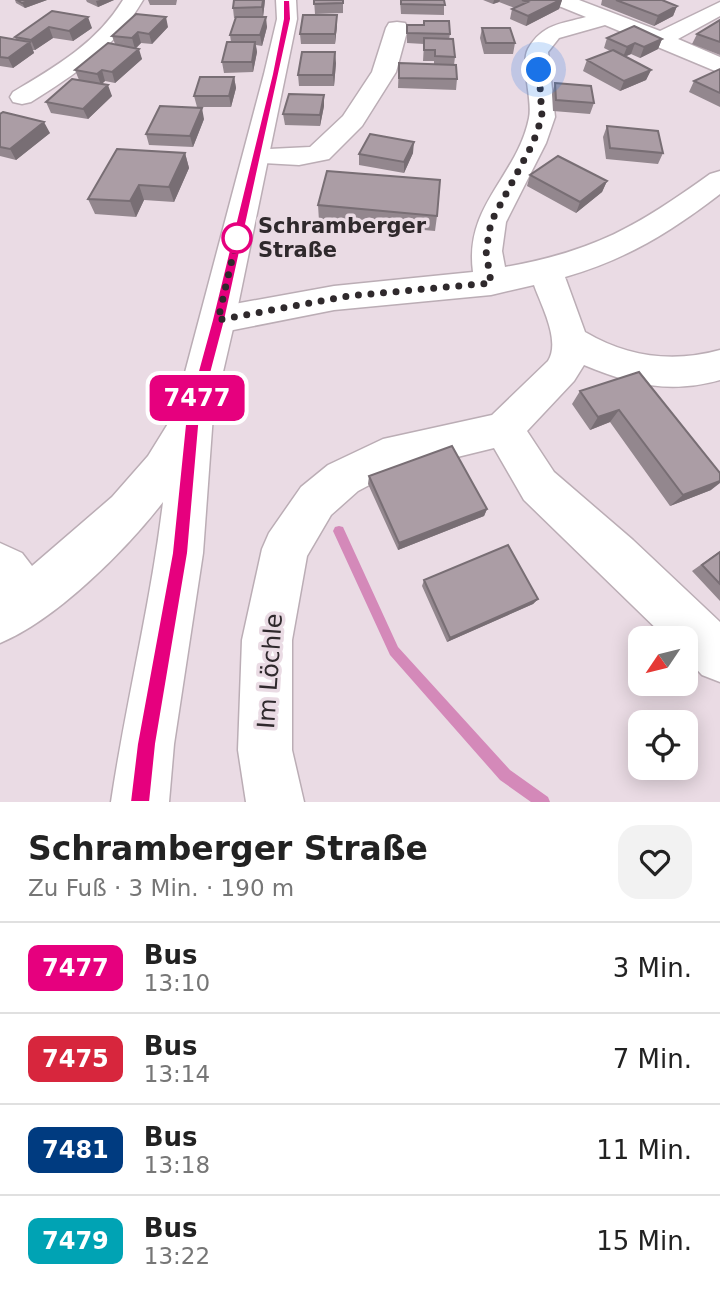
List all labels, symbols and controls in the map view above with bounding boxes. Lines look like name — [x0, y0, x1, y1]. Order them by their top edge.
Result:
your location — [521, 52, 556, 87]
place label: Schramberger Straße — [258, 214, 427, 262]
marker: Schramberger Straße — [222, 223, 252, 253]
line badge: 7477 — [148, 375, 246, 421]
text: 7477 — [164, 384, 230, 412]
street label: Im Löchle — [252, 612, 288, 730]
north arrow — [628, 626, 698, 696]
map controls — [628, 626, 698, 780]
button: locate — [628, 710, 698, 780]
button: heart — [618, 825, 692, 899]
text: Schramberger Straße — [28, 829, 428, 868]
text: Zu Fuß · 3 Min. · 190 m — [28, 875, 294, 901]
text: Bus — [144, 940, 198, 970]
text: 3 Min. — [613, 953, 692, 983]
text: 7477 — [42, 954, 109, 982]
text: 13:10 — [144, 970, 210, 996]
text: Bus — [144, 1031, 198, 1061]
text: 7 Min. — [613, 1044, 692, 1074]
text: 7475 — [42, 1045, 109, 1073]
text: 13:14 — [144, 1061, 210, 1087]
text: Bus — [144, 1122, 198, 1152]
text: 11 Min. — [596, 1135, 692, 1165]
text: 7481 — [42, 1136, 109, 1164]
text: 13:18 — [144, 1152, 210, 1178]
text: Bus — [144, 1213, 198, 1243]
text: 15 Min. — [596, 1226, 692, 1256]
text: 7479 — [42, 1227, 109, 1255]
text: 13:22 — [144, 1243, 210, 1269]

